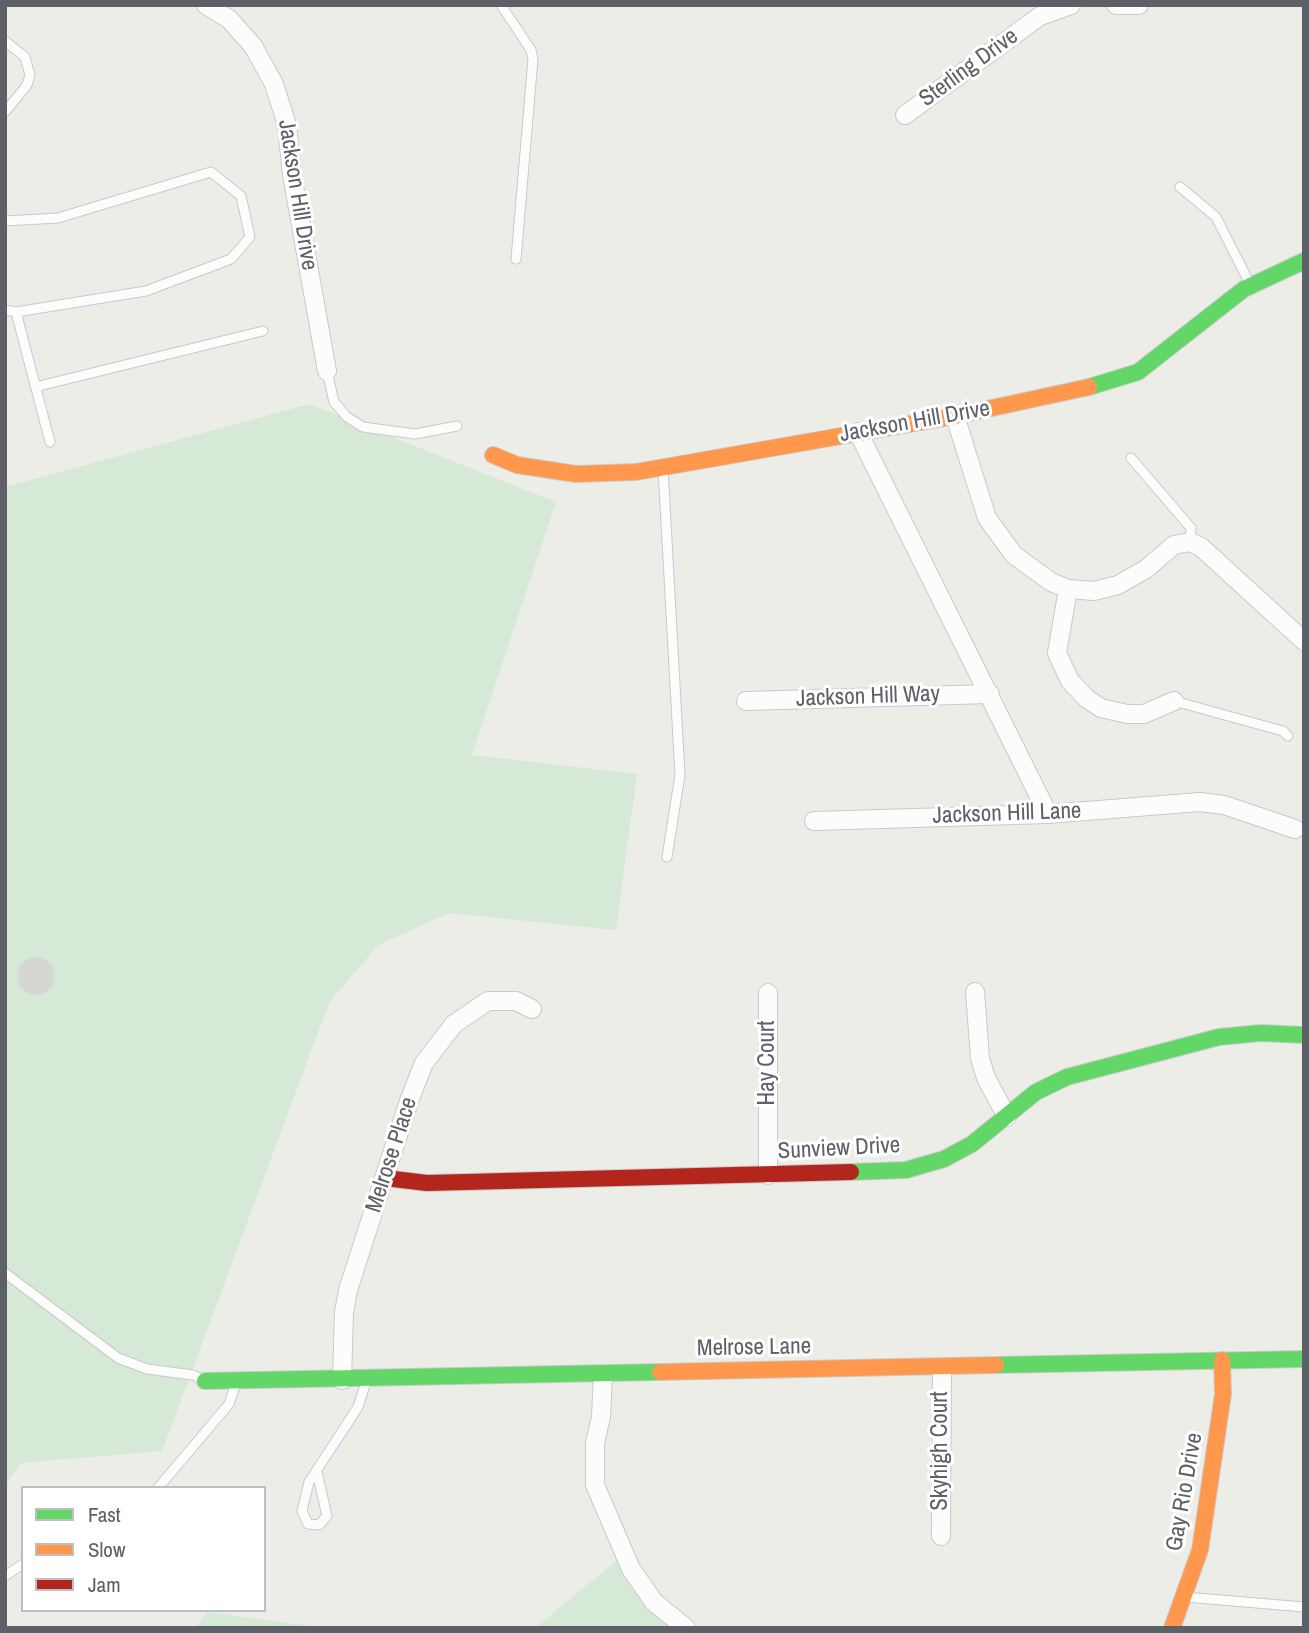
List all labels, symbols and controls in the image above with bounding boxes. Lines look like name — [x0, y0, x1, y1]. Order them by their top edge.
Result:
street label: Sterling Drive — [914, 23, 1024, 113]
street label: Jackson Hill Drive — [271, 118, 323, 272]
street label: Jackson Hill Drive — [838, 395, 992, 449]
street label: Jackson Hill Way — [796, 681, 940, 713]
street label: Jackson Hill Lane — [932, 798, 1082, 830]
street label: Hay Court — [754, 1021, 782, 1105]
street label: Melrose Place — [360, 1094, 424, 1216]
street label: Sunview Drive — [777, 1132, 901, 1166]
street label: Melrose Lane — [697, 1333, 811, 1363]
street label: Skyhigh Court — [927, 1391, 955, 1511]
street label: Gay Rio Drive — [1161, 1431, 1209, 1553]
legend — [21, 1486, 266, 1612]
text: Fast — [88, 1500, 121, 1529]
text: Slow — [88, 1535, 125, 1564]
text: Jam — [88, 1570, 121, 1599]

